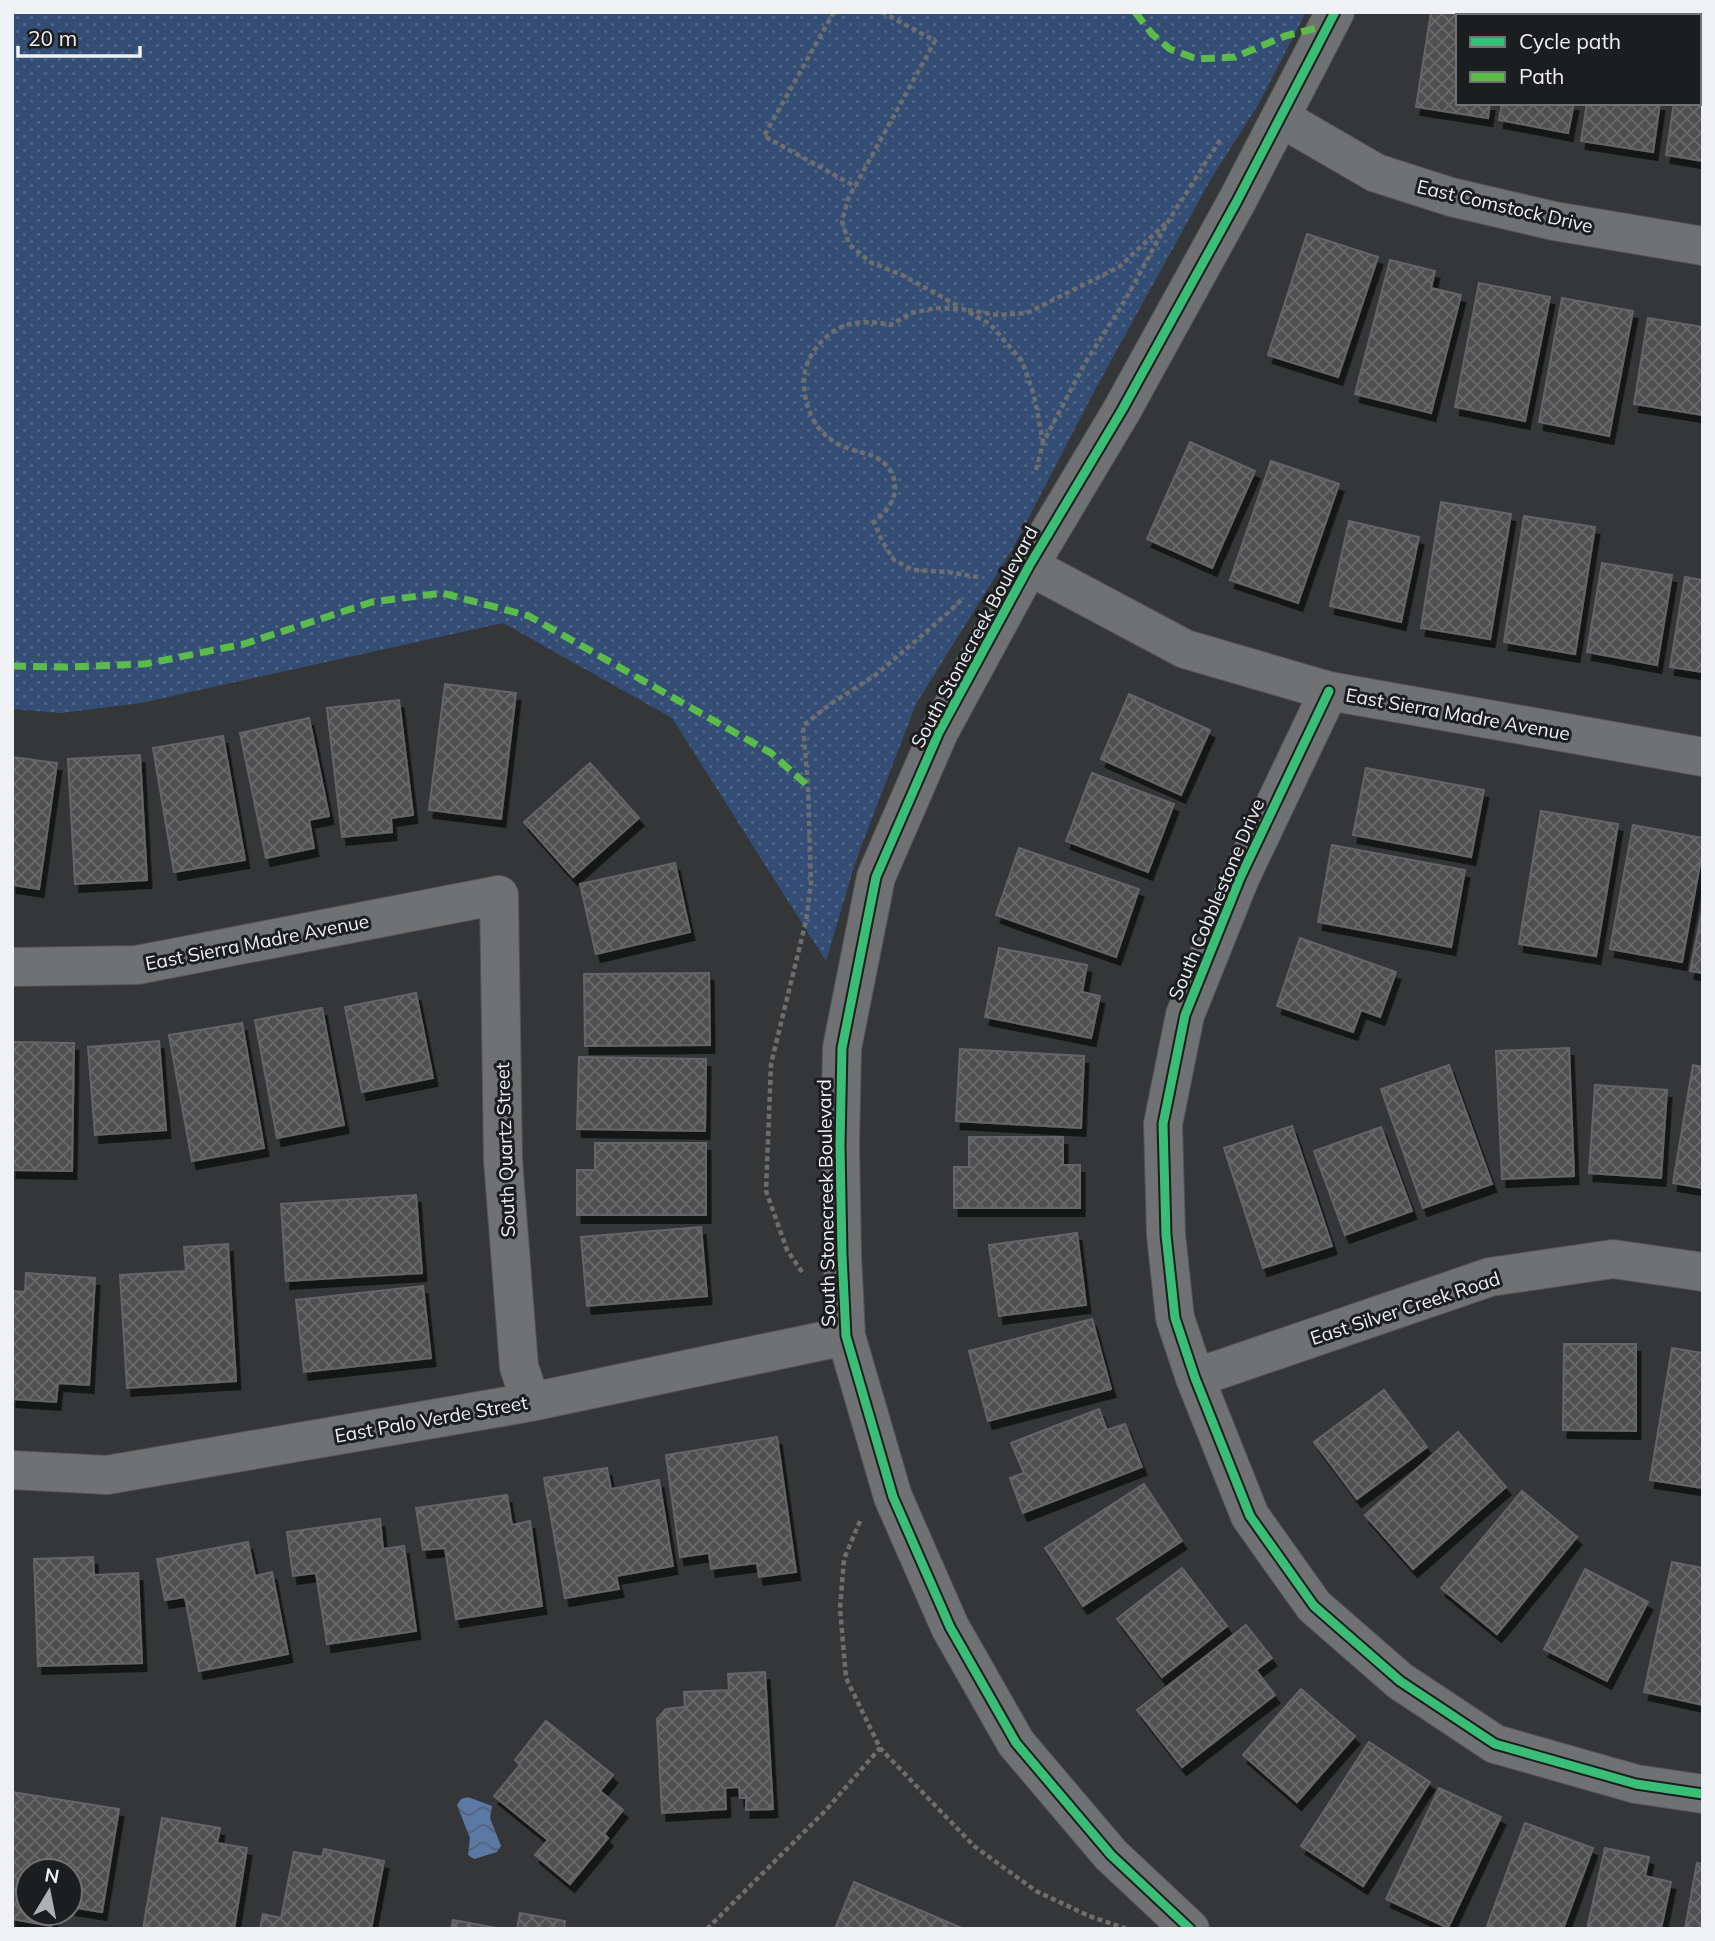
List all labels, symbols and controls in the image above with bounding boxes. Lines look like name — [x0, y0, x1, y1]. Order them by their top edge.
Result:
scale bar — [18, 14, 140, 58]
legend — [1456, 14, 1701, 105]
text: 20 m — [28, 25, 77, 51]
text: Cycle path — [1519, 28, 1621, 54]
text: Path — [1519, 63, 1564, 89]
street label: East Comstock Drive — [1415, 174, 1595, 238]
street label: South Stonecreek Boulevard — [905, 522, 1043, 752]
street label: East Sierra Madre Avenue — [1344, 682, 1572, 746]
street label: South Cobblestone Drive — [1163, 795, 1269, 1003]
street label: East Sierra Madre Avenue — [143, 909, 371, 975]
street label: South Quartz Street — [490, 1062, 520, 1238]
street label: South Stonecreek Boulevard — [812, 1079, 840, 1327]
street label: East Silver Creek Road — [1307, 1266, 1503, 1350]
street label: East Palo Verde Street — [333, 1390, 530, 1448]
north arrow — [14, 1857, 84, 1927]
text: N — [43, 1862, 61, 1888]

